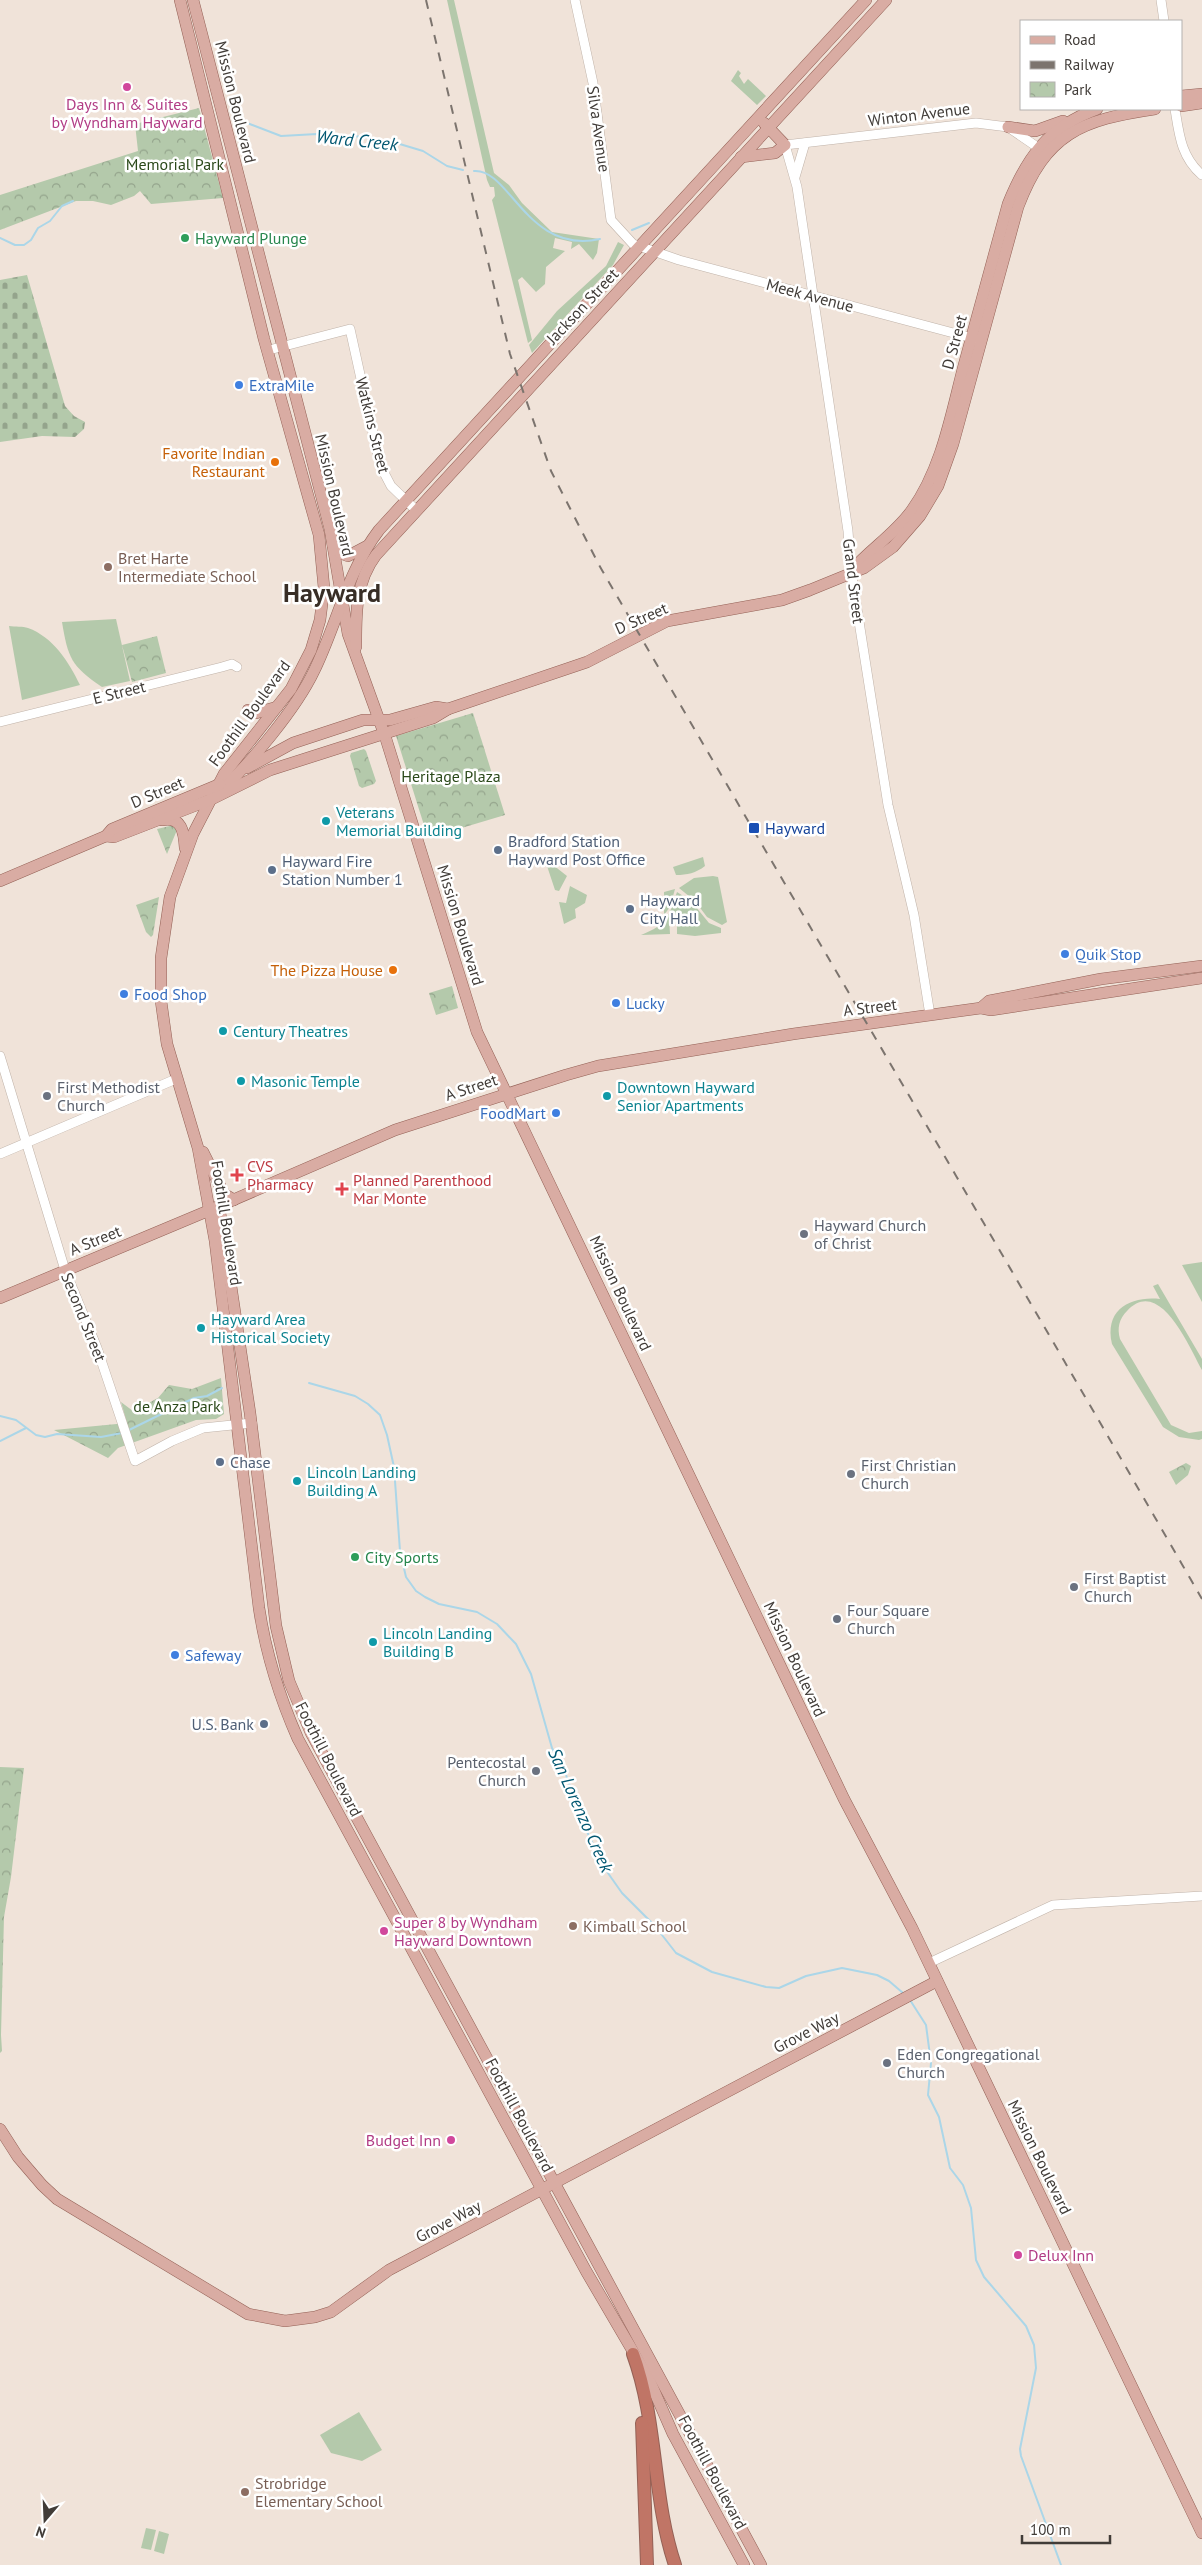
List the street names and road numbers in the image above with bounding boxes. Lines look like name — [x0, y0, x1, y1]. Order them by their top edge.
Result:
street label: Mission Boulevard — [211, 39, 261, 165]
street label: Silva Avenue — [583, 85, 615, 173]
street label: Winton Avenue — [867, 98, 971, 130]
street label: Jackson Street — [541, 263, 623, 349]
street label: Meek Avenue — [764, 274, 856, 316]
street label: D Street — [937, 312, 971, 371]
street label: Watkins Street — [351, 375, 395, 476]
street label: Mission Boulevard — [311, 432, 359, 558]
street label: Grand Street — [839, 537, 869, 625]
street label: D Street — [612, 597, 671, 638]
street label: Foothill Boulevard — [204, 656, 294, 770]
street label: E Street — [91, 676, 148, 708]
street label: D Street — [127, 772, 187, 812]
street label: Mission Boulevard — [433, 862, 489, 988]
street label: A Street — [842, 994, 899, 1020]
street label: A Street — [442, 1069, 500, 1105]
street label: Foothill Boulevard — [207, 1159, 247, 1287]
street label: A Street — [66, 1220, 124, 1259]
street label: Mission Boulevard — [586, 1232, 656, 1354]
street label: Second Street — [57, 1270, 111, 1365]
street label: Mission Boulevard — [760, 1598, 830, 1720]
street label: Foothill Boulevard — [291, 1698, 367, 1820]
street label: Grove Way — [770, 2007, 843, 2057]
street label: Foothill Boulevard — [482, 2055, 558, 2175]
street label: Mission Boulevard — [1004, 2096, 1076, 2218]
street label: Grove Way — [412, 2195, 485, 2247]
street label: Foothill Boulevard — [675, 2412, 751, 2532]

